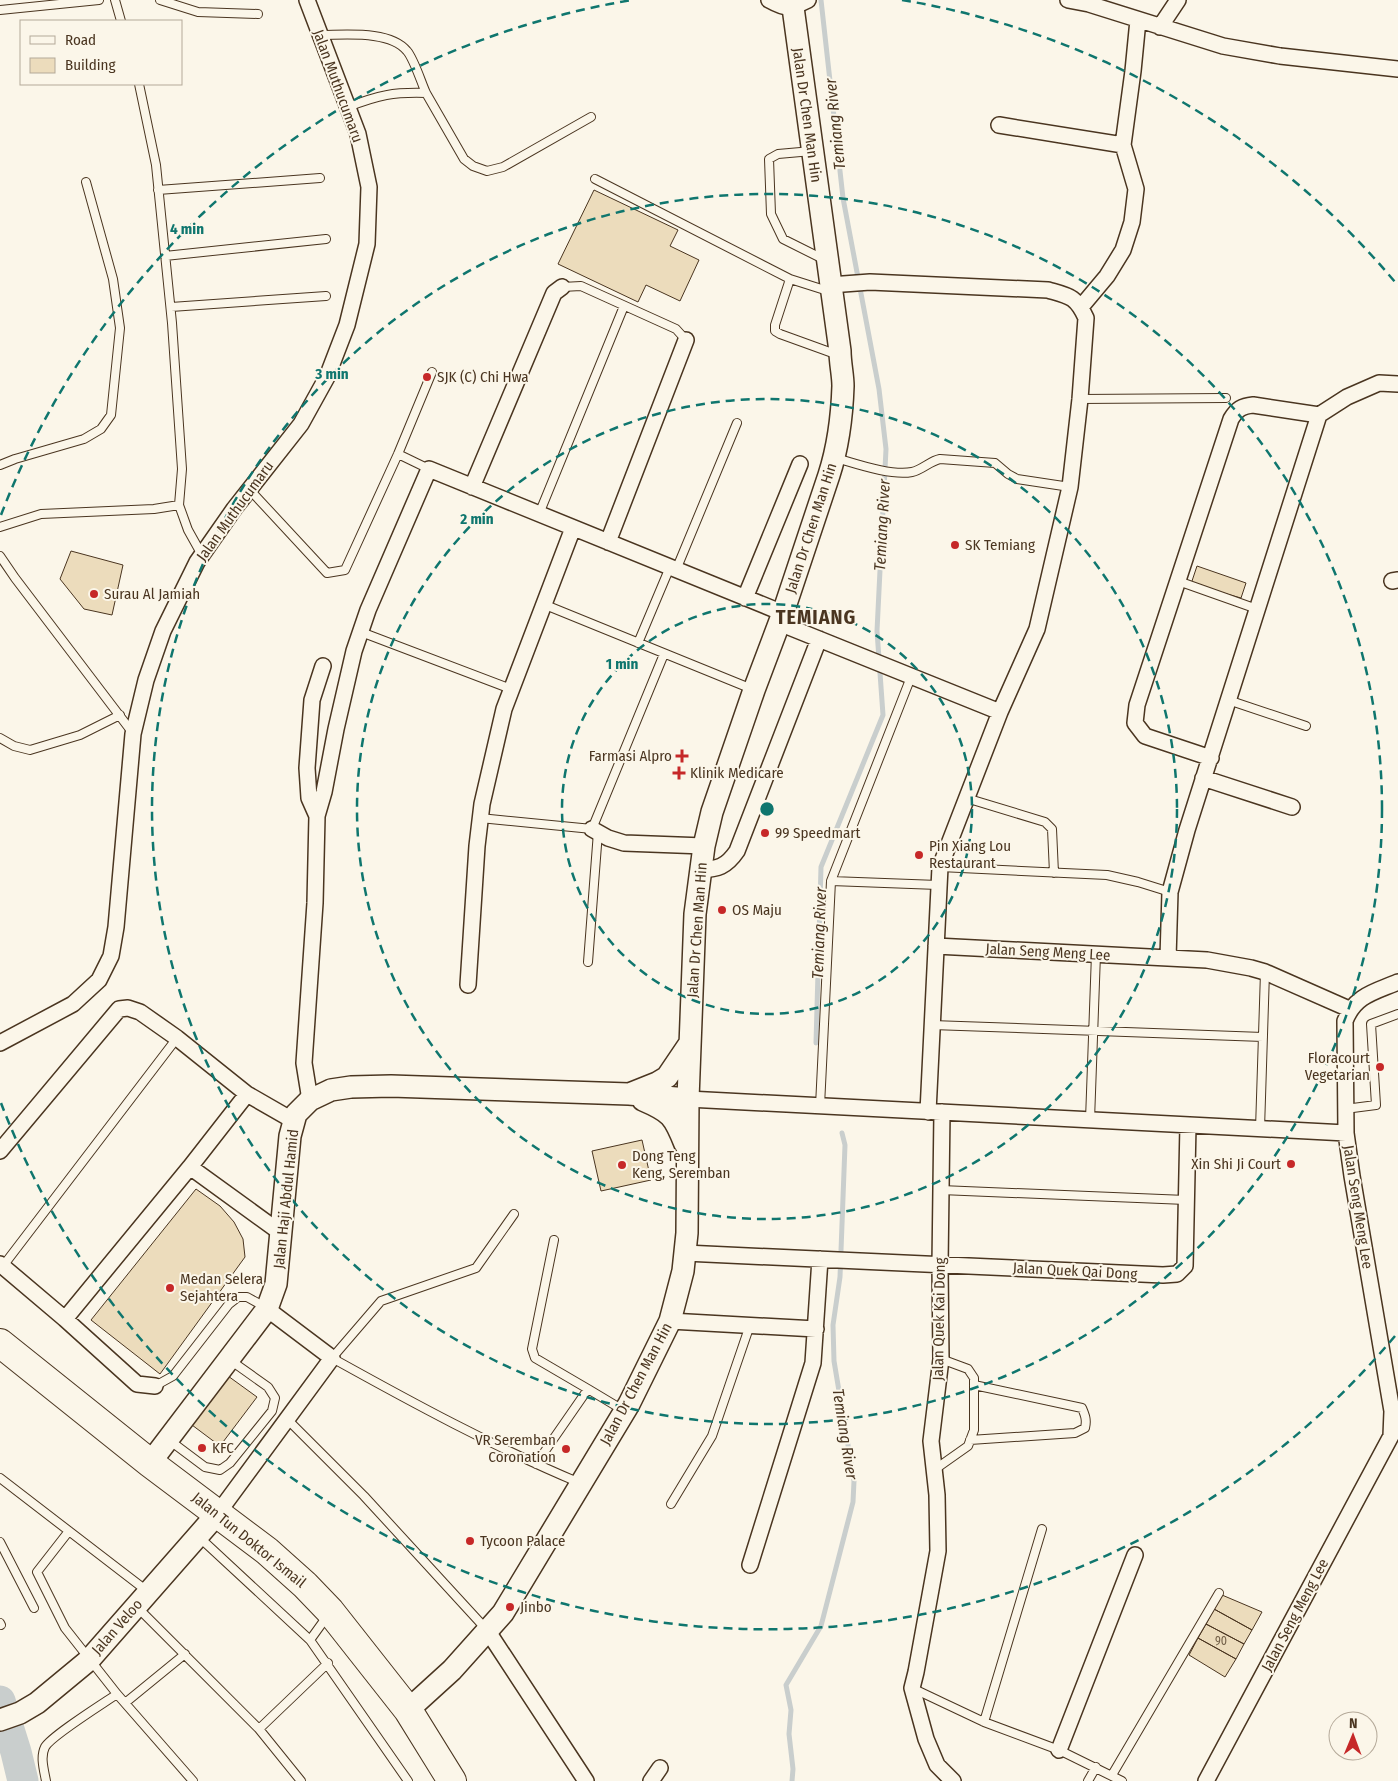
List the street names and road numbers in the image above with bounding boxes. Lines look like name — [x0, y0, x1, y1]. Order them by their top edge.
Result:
street label: Jalan Muthucumaru — [309, 27, 367, 145]
street label: Jalan Dr Chen Man Hin — [789, 46, 825, 184]
street label: Jalan Muthucumaru — [193, 457, 277, 565]
street label: Jalan Dr Chen Man Hin — [781, 461, 841, 595]
street label: Jalan Dr Chen Man Hin — [683, 862, 711, 998]
street label: Jalan Seng Meng Lee — [985, 940, 1111, 964]
street label: Jalan Haji Abdul Hamid — [270, 1128, 302, 1270]
street label: Jalan Seng Meng Lee — [1339, 1144, 1377, 1270]
street label: Jalan Quek Kai Dong — [929, 1257, 949, 1381]
street label: Jalan Quek Qai Dong — [1012, 1259, 1138, 1283]
street label: Jalan Dr Chen Man Hin — [596, 1320, 676, 1448]
street label: Jalan Tun Doktor Ismail — [188, 1488, 310, 1592]
street label: Jalan Seng Meng Lee — [1258, 1556, 1332, 1674]
street label: Jalan Veloo — [88, 1595, 146, 1659]

